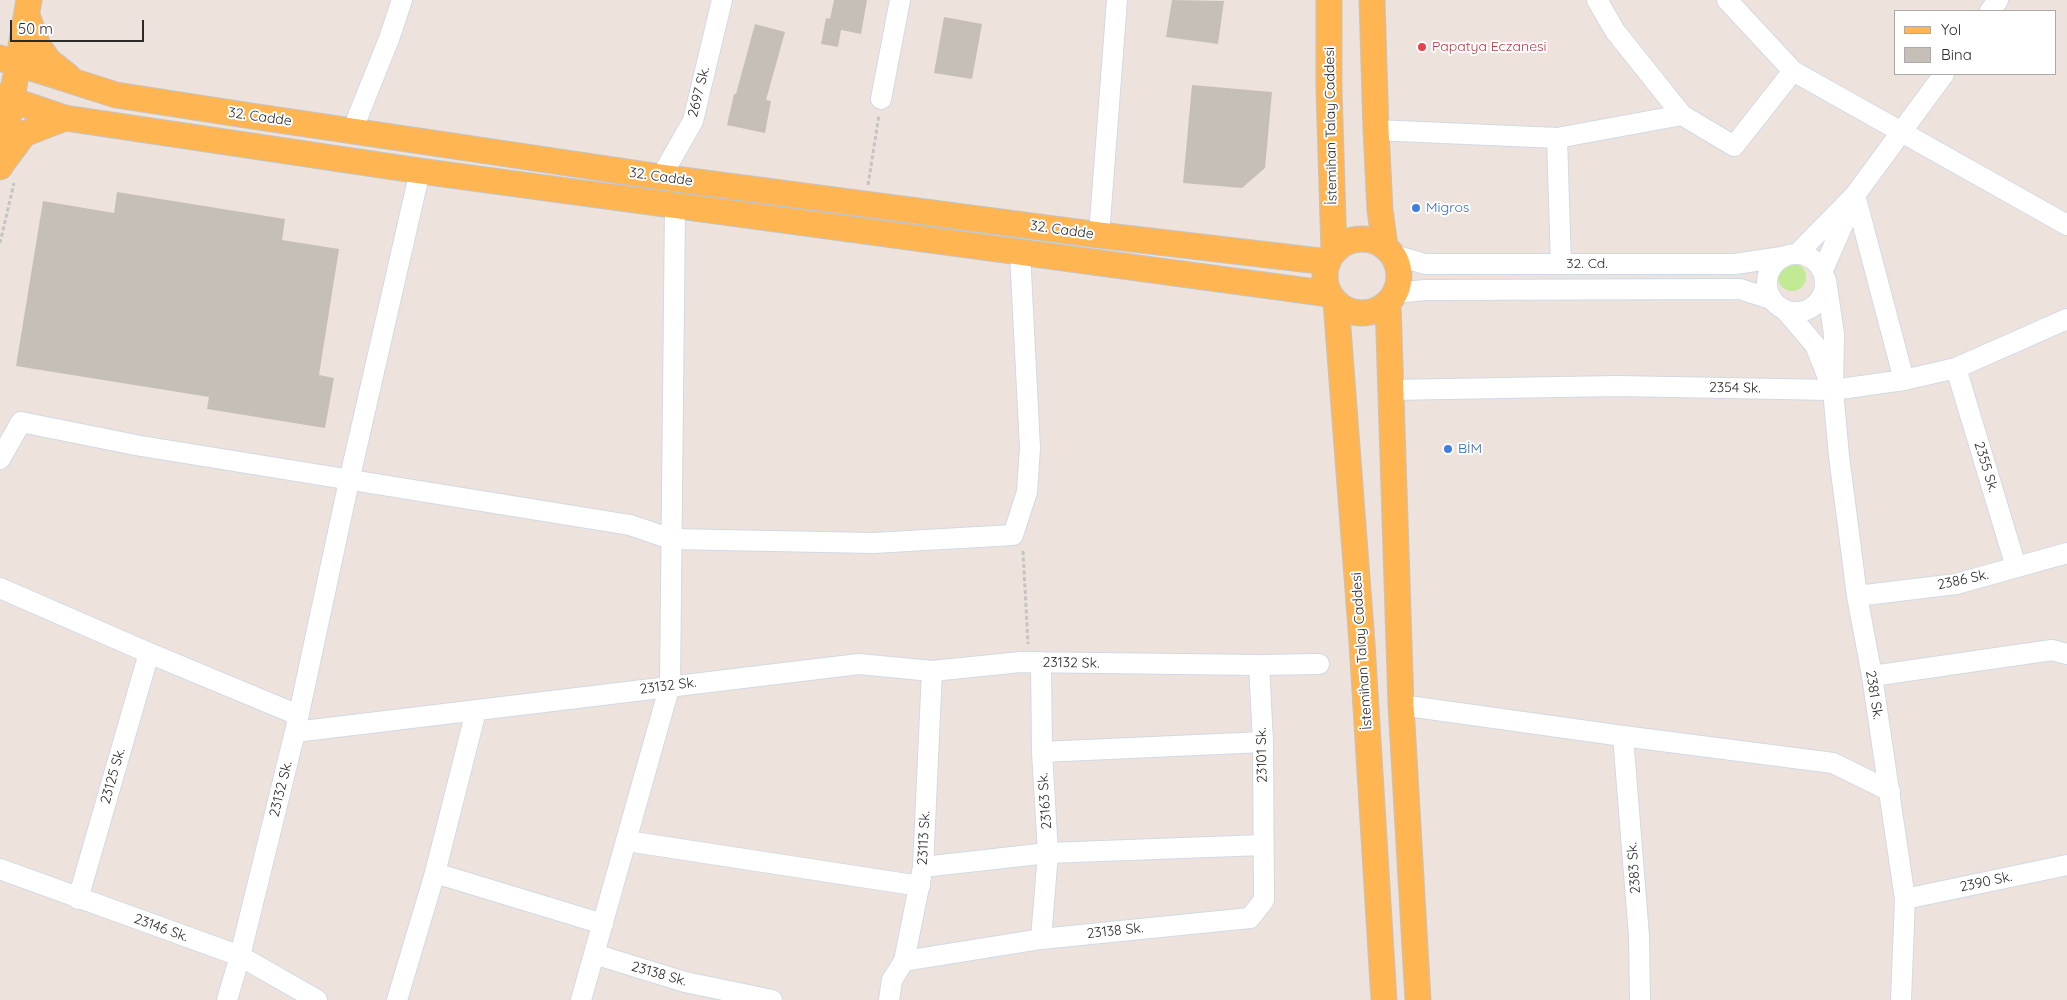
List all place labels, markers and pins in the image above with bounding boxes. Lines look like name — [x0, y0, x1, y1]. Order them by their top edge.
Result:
place label: Papatya Eczanesi — [1432, 39, 1547, 55]
marker: Papatya Eczanesi — [1416, 41, 1428, 53]
place label: Migros — [1426, 200, 1469, 216]
marker: Migros — [1410, 202, 1422, 214]
place label: BİM — [1458, 441, 1482, 457]
marker: BİM — [1442, 443, 1454, 455]

